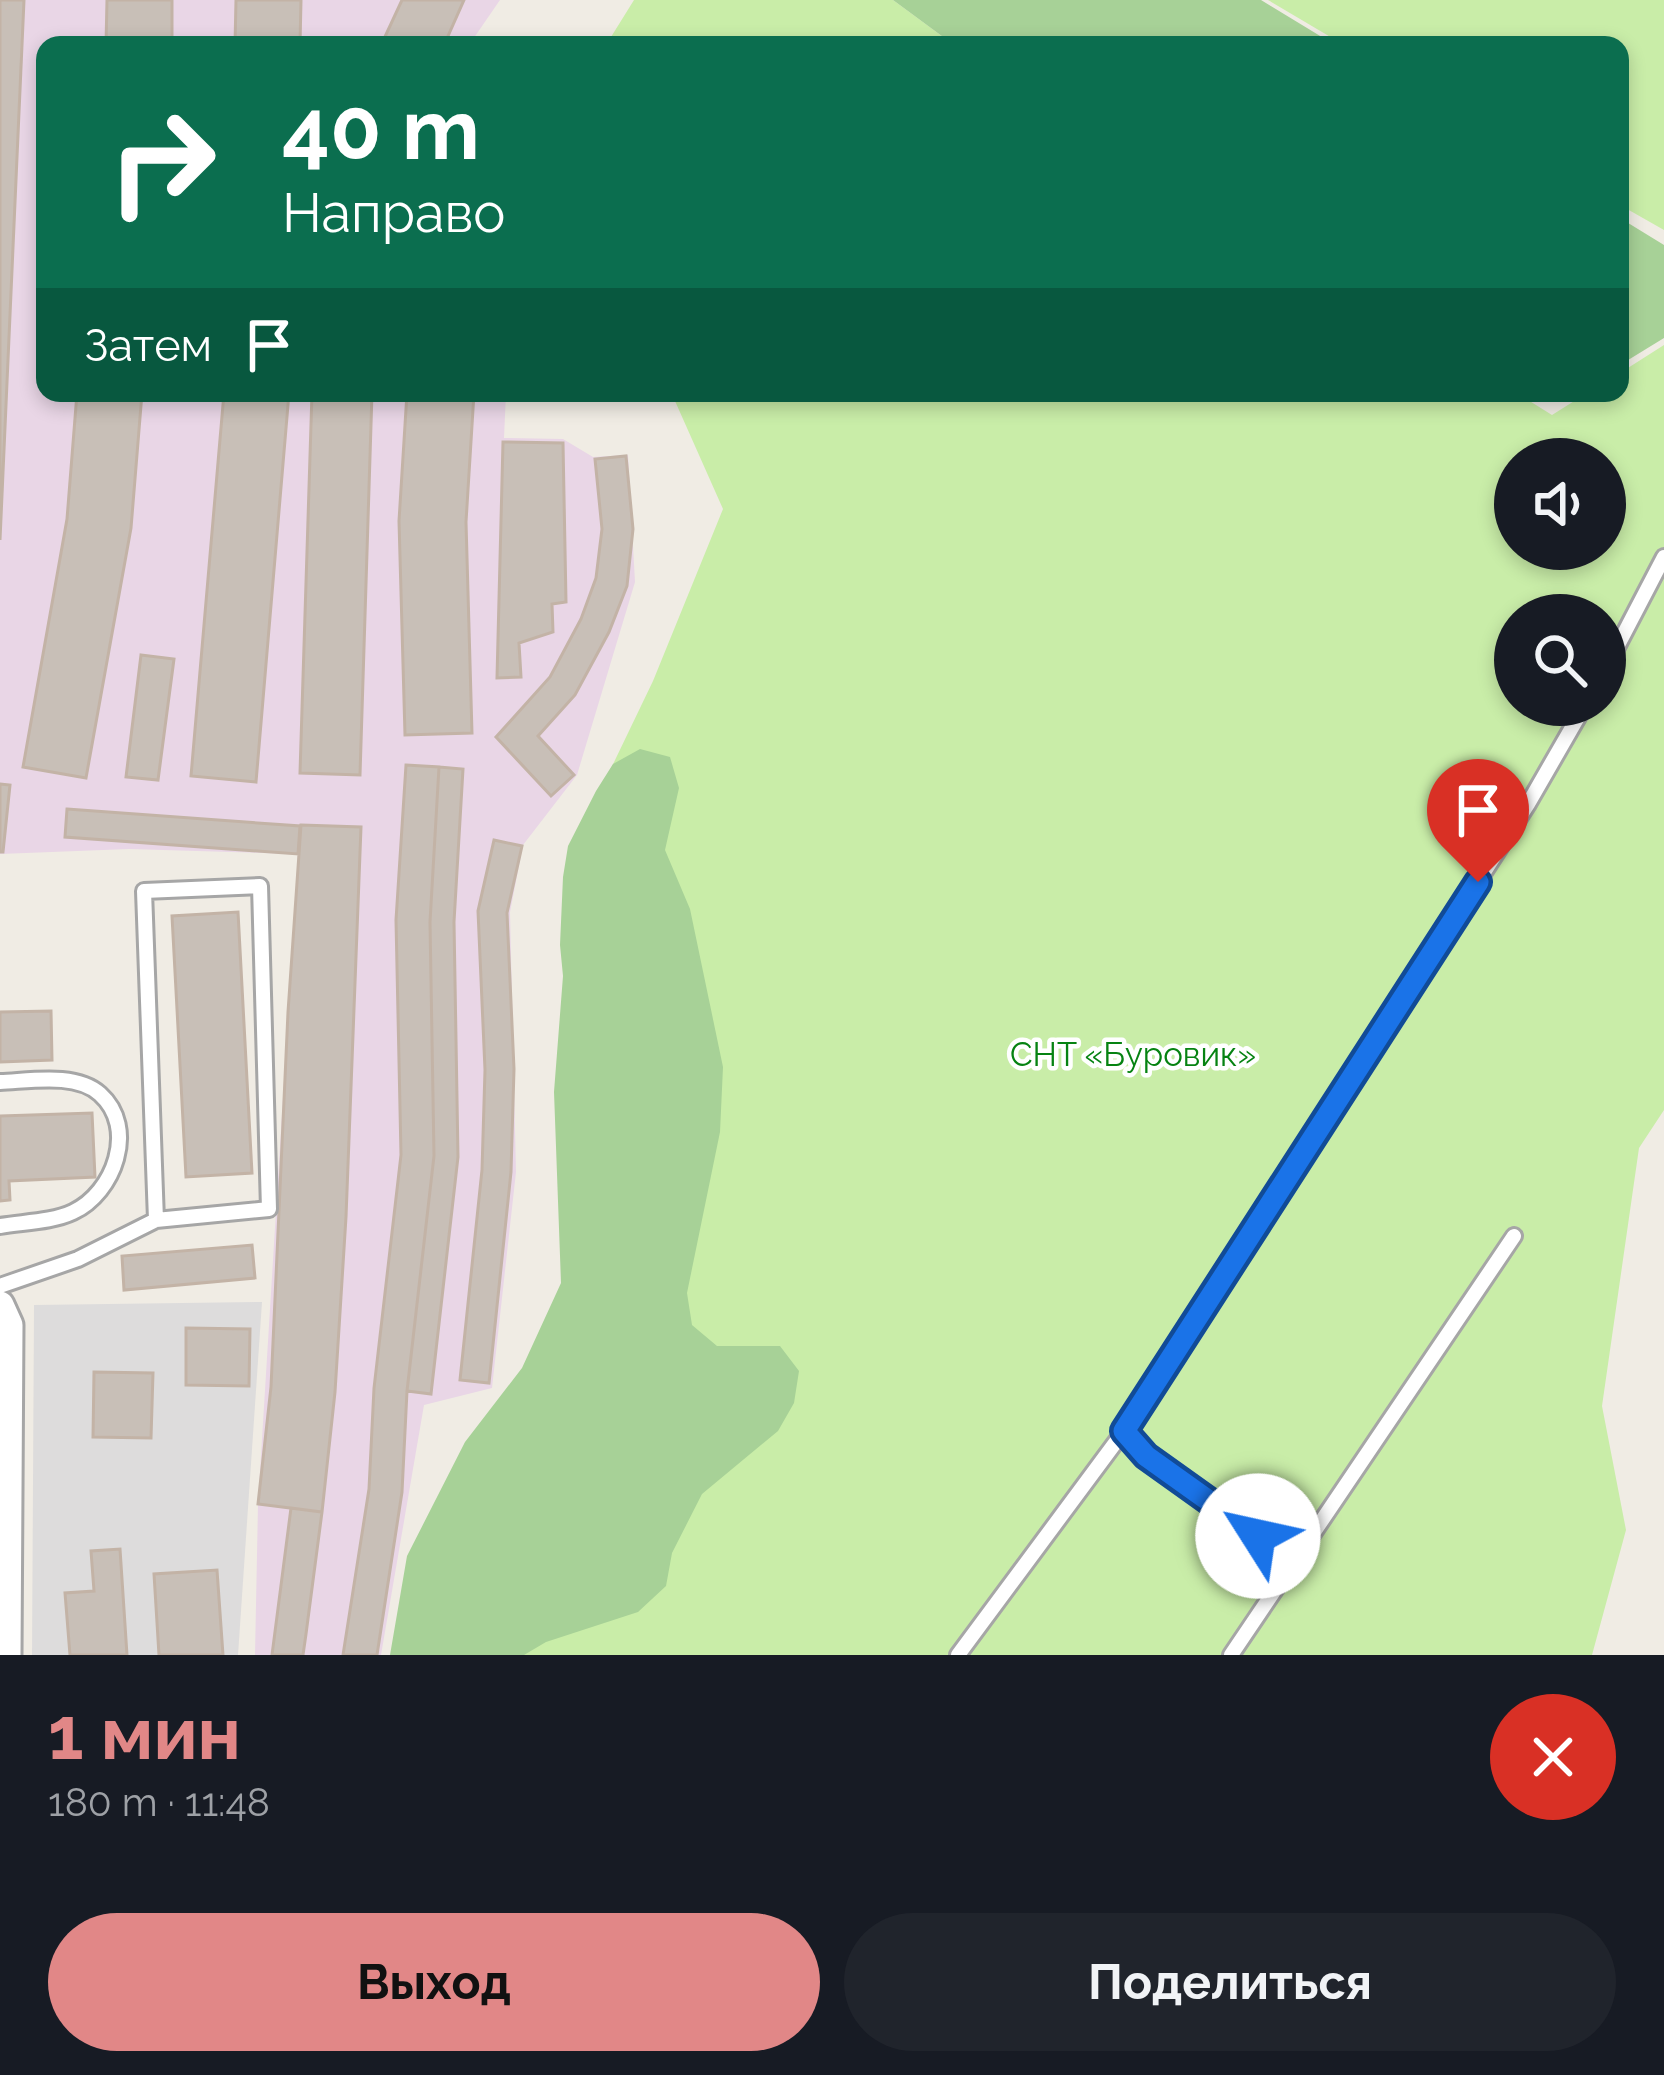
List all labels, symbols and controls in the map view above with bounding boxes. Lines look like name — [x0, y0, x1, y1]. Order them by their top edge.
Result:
text: 40 m — [282, 80, 480, 179]
icon: right — [84, 84, 240, 240]
text: Направо — [282, 181, 505, 245]
icon: arrive — [236, 312, 302, 378]
text: Затем — [84, 319, 212, 372]
map controls — [1494, 438, 1626, 726]
button: sound — [1494, 438, 1626, 570]
button: search — [1494, 594, 1626, 726]
pin — [1427, 759, 1529, 882]
icon: arrive — [1445, 777, 1511, 843]
park label: СНТ «Буровик» — [1010, 1035, 1256, 1074]
position arrow — [1195, 1473, 1321, 1599]
text: 1 мин — [48, 1691, 241, 1776]
button: close — [1490, 1694, 1616, 1820]
text: 180 m · 11:48 — [48, 1779, 270, 1825]
button: Выход — [48, 1913, 820, 2051]
button: Поделиться — [844, 1913, 1616, 2051]

